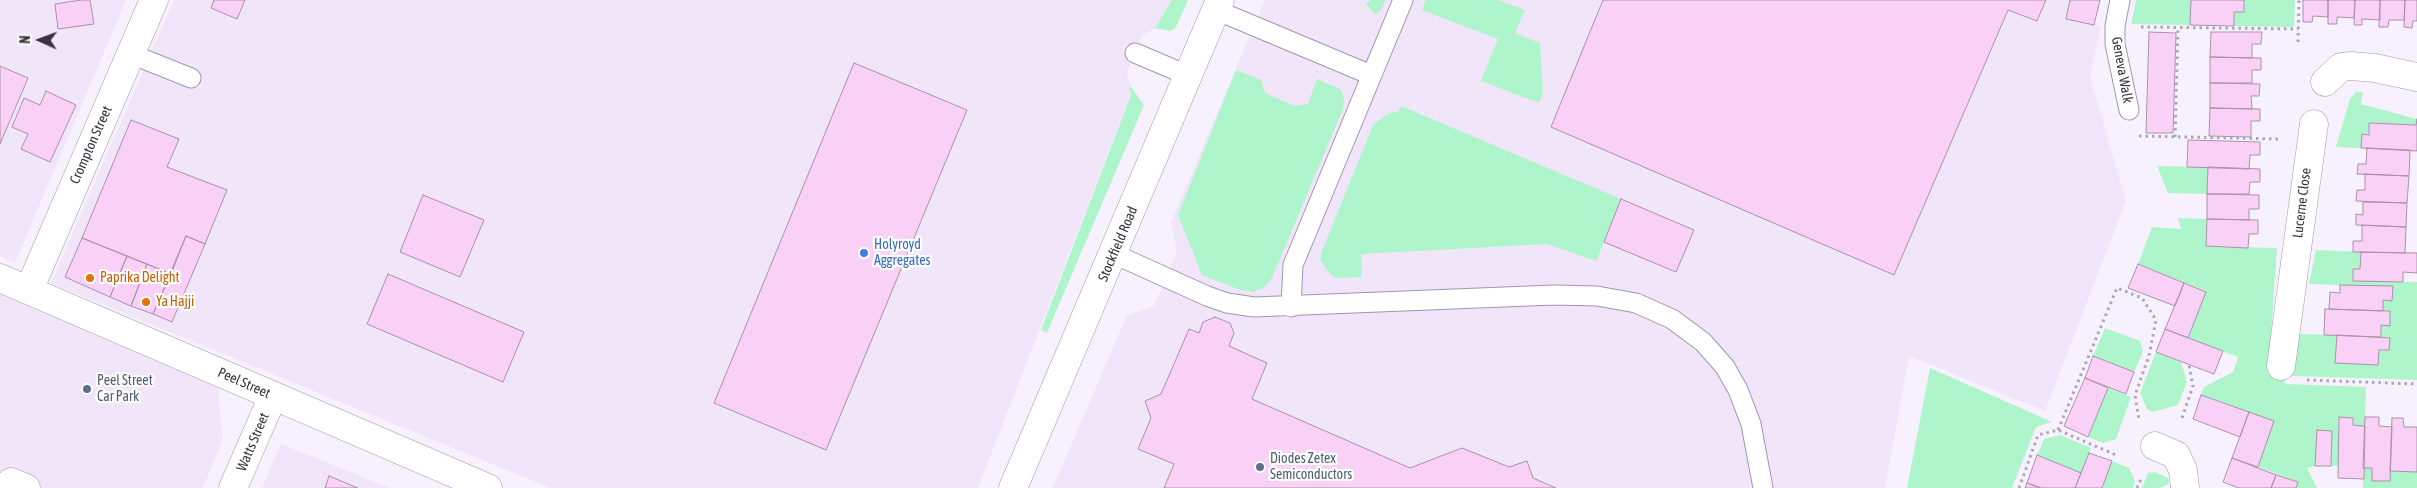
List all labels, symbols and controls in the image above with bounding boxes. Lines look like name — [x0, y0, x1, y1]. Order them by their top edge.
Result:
north arrow — [15, 15, 65, 65]
text: N — [17, 35, 33, 44]
street label: Geneva Walk — [2108, 36, 2136, 104]
street label: Crompton Street — [66, 103, 116, 187]
street label: Lucerne Close — [2289, 167, 2315, 239]
street label: Stockfield Road — [1095, 204, 1141, 284]
place label: Holyroyd Aggregates — [874, 237, 931, 270]
marker: Holyroyd Aggregates — [858, 247, 870, 259]
place label: Paprika Delight — [100, 270, 180, 286]
marker: Paprika Delight — [84, 272, 96, 284]
place label: Ya Hajji — [156, 294, 194, 310]
marker: Ya Hajji — [140, 296, 152, 308]
street label: Peel Street — [215, 364, 273, 402]
place label: Peel Street Car Park — [97, 373, 153, 406]
marker: Peel Street Car Park — [81, 383, 93, 395]
street label: Watts Street — [233, 410, 273, 474]
place label: Diodes Zetex Semiconductors — [1270, 451, 1352, 484]
marker: Diodes Zetex Semiconductors — [1254, 461, 1266, 473]

